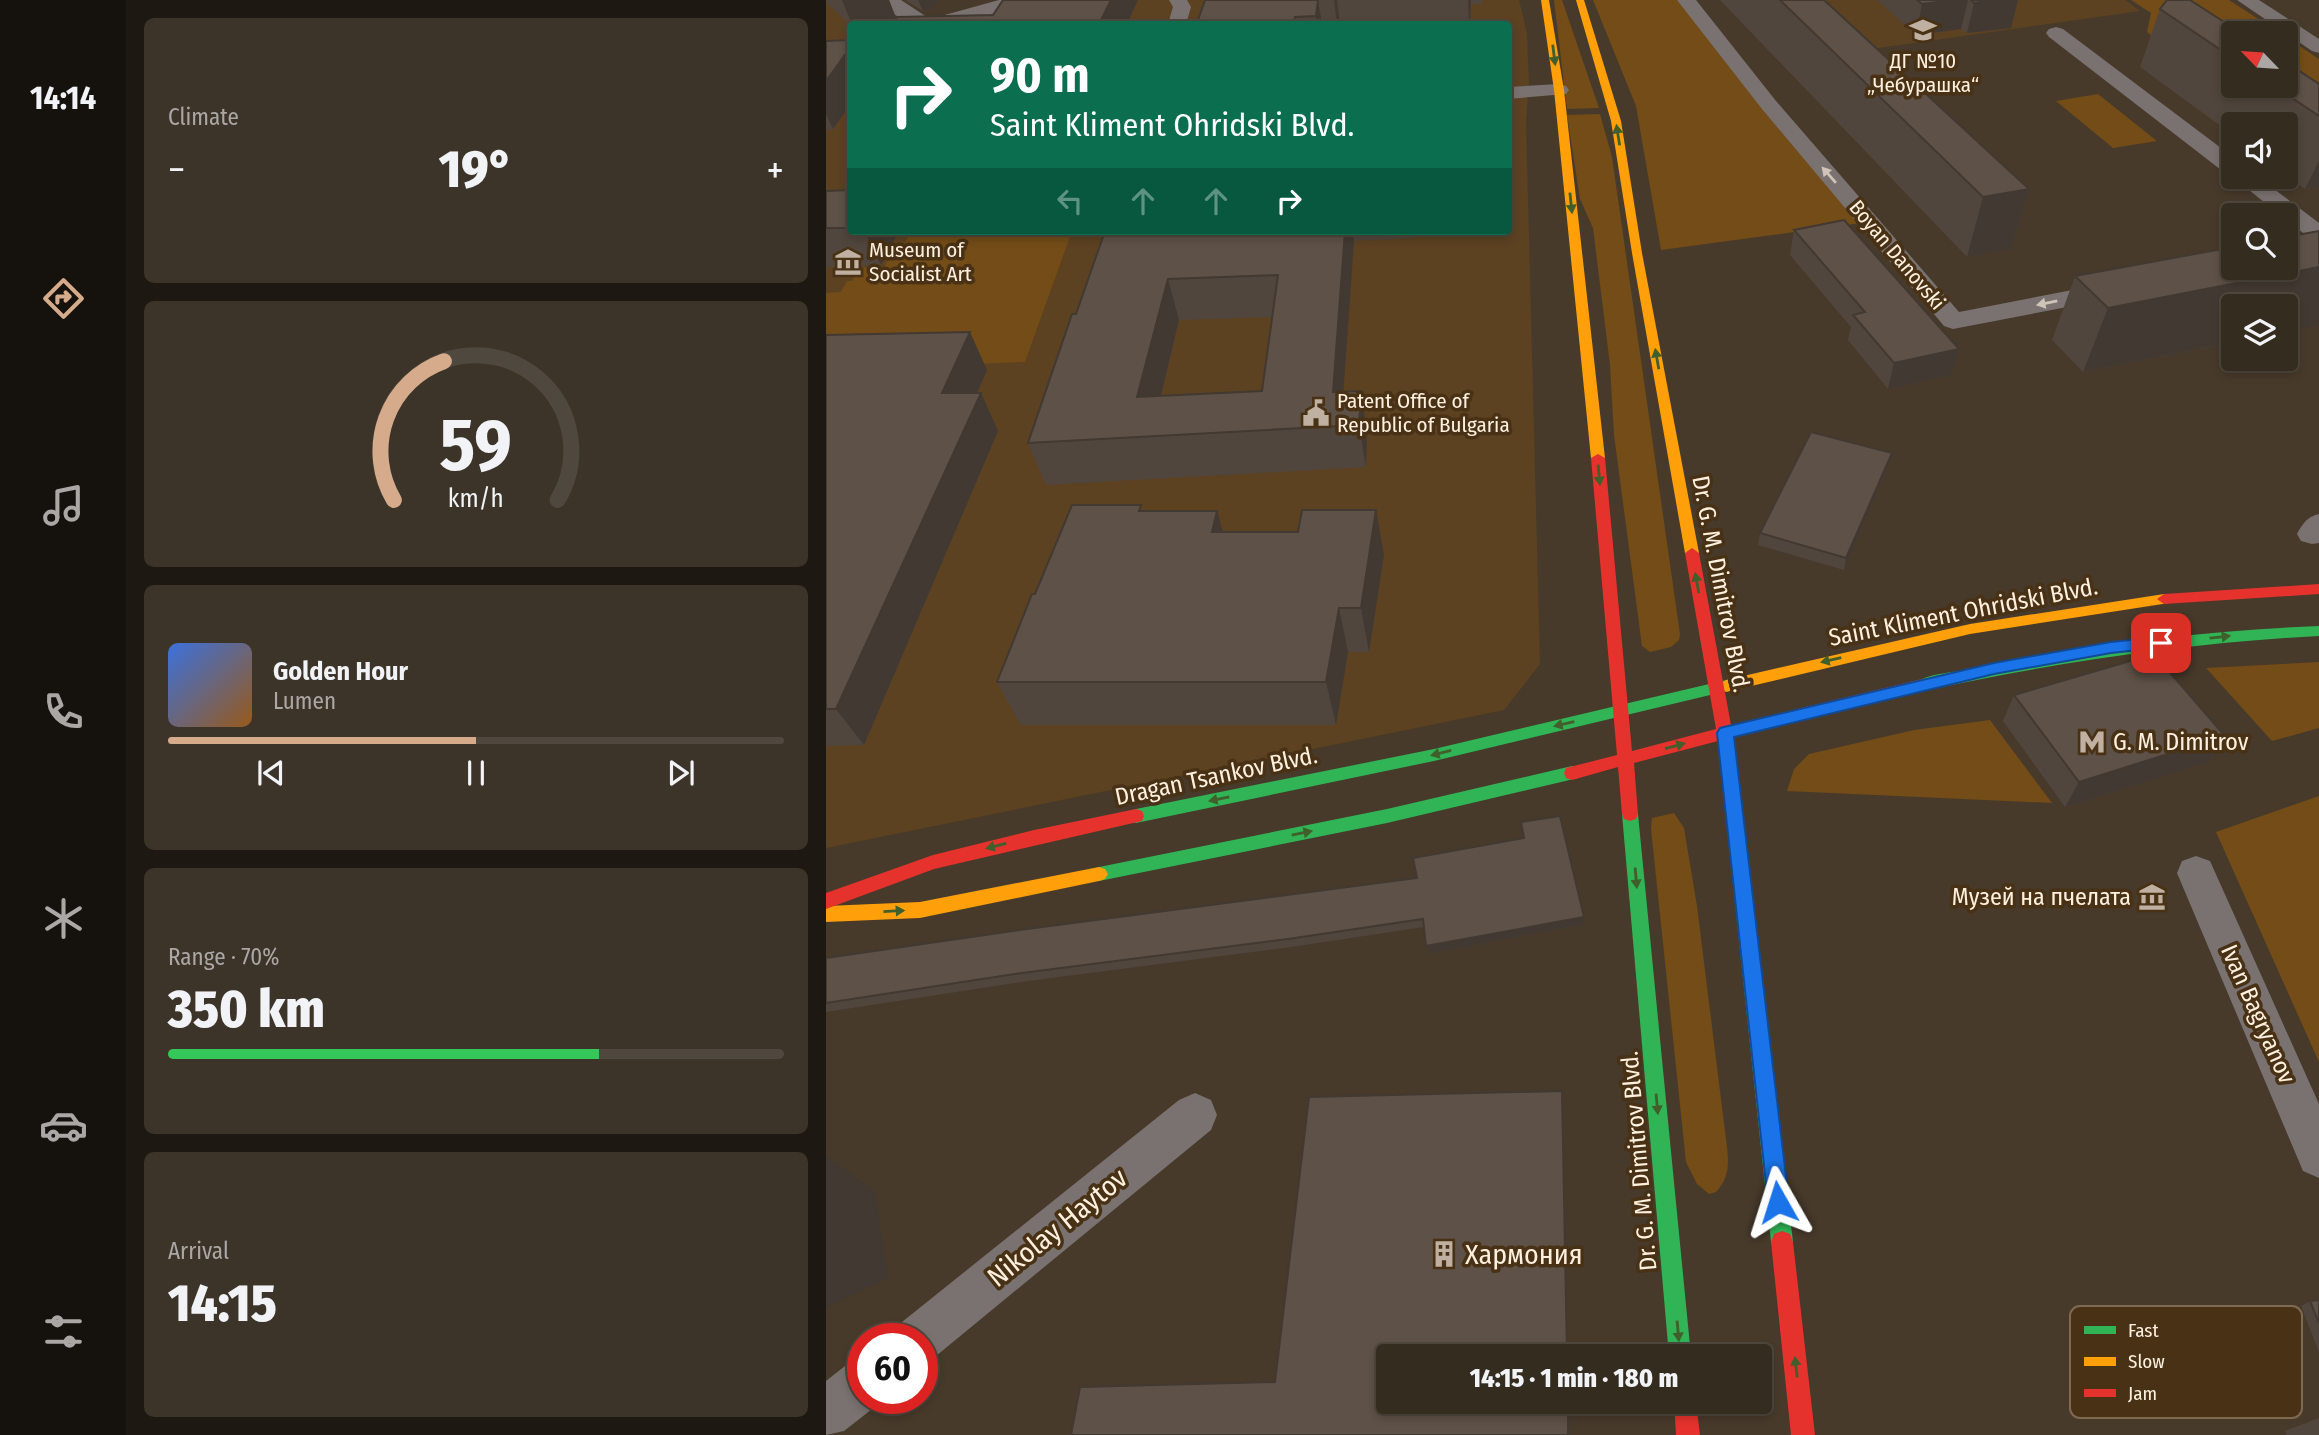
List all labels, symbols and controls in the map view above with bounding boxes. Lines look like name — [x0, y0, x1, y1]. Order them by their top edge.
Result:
school or university icon: ДГ №10 „Чебурашка“ — [1908, 15, 1938, 45]
north arrow — [2221, 21, 2298, 98]
map controls — [2221, 21, 2298, 371]
one-way arrow — [1549, 44, 1560, 66]
text: 90 m — [990, 46, 1090, 105]
place label: ДГ №10 „Чебурашка“ — [1867, 48, 1979, 98]
icon: right — [875, 49, 966, 140]
text: 14:14 — [30, 79, 96, 117]
text: Climate — [168, 103, 239, 131]
text: Saint Kliment Ohridski Blvd. — [990, 106, 1354, 144]
button: sound — [2221, 112, 2298, 189]
one-way arrow — [1613, 124, 1624, 146]
text: 19° — [439, 138, 513, 201]
text: − — [168, 147, 185, 193]
text: + — [767, 147, 784, 193]
one-way arrow — [1822, 167, 1837, 184]
icon: left — [1051, 182, 1089, 220]
icon: ahead — [1124, 182, 1162, 220]
icon: ahead — [1197, 182, 1235, 220]
icon: right — [1270, 182, 1308, 220]
one-way arrow — [1566, 192, 1577, 214]
street label: Boyan Danovski — [1844, 195, 1950, 315]
button: search — [2221, 203, 2298, 280]
place label: Museum of Socialist Art — [869, 237, 972, 287]
museum icon: Museum of Socialist Art — [833, 247, 863, 277]
icon: directions — [39, 274, 88, 323]
button: layers — [2221, 294, 2298, 371]
one-way arrow — [2036, 298, 2058, 309]
one-way arrow — [1651, 348, 1662, 370]
place label: Patent Office of Republic of Bulgaria — [1337, 388, 1510, 438]
public building icon: Patent Office of Republic of Bulgaria — [1301, 398, 1331, 428]
text: 59 — [440, 403, 512, 490]
one-way arrow — [1594, 465, 1605, 487]
street label: Dr. G. M. Dimitrov Blvd. — [1686, 473, 1756, 695]
icon: music — [39, 481, 88, 530]
text: km/h — [448, 484, 504, 514]
one-way arrow — [1691, 572, 1702, 594]
street label: Saint Kliment Ohridski Blvd. — [1826, 572, 2100, 652]
pin — [2131, 613, 2191, 673]
icon: arrive — [2142, 624, 2180, 662]
one-way arrow — [2209, 631, 2231, 642]
one-way arrow — [1820, 655, 1842, 666]
text: Golden Hour — [273, 656, 408, 687]
icon: phone — [39, 687, 88, 736]
text: Lumen — [273, 687, 336, 715]
one-way arrow — [1553, 718, 1575, 729]
metro station icon: G. M. Dimitrov — [2077, 727, 2107, 757]
place label: G. M. Dimitrov — [2113, 728, 2249, 756]
one-way arrow — [1664, 740, 1686, 751]
street label: Dragan Tsankov Blvd. — [1112, 741, 1320, 811]
one-way arrow — [1430, 748, 1452, 759]
icon: previous — [252, 754, 290, 792]
icon: pause — [457, 754, 495, 792]
icon: next — [662, 754, 700, 792]
one-way arrow — [1208, 794, 1230, 805]
one-way arrow — [1291, 828, 1313, 839]
one-way arrow — [985, 841, 1007, 852]
one-way arrow — [1631, 867, 1642, 889]
museum icon: Музей на пчелата — [2137, 882, 2167, 912]
place label: Музей на пчелата — [1952, 883, 2131, 911]
icon: climate — [39, 894, 88, 943]
one-way arrow — [883, 906, 905, 917]
street label: Ivan Bagryanov — [2215, 940, 2301, 1088]
text: Range · 70% — [168, 943, 279, 971]
text: 350 km — [168, 978, 325, 1041]
street label: Dr. G. M. Dimitrov Blvd. — [1615, 1050, 1663, 1272]
one-way arrow — [1652, 1093, 1663, 1115]
icon: car — [39, 1101, 88, 1150]
street label: Nikolay Haytov — [981, 1161, 1134, 1294]
position arrow — [1741, 1165, 1815, 1239]
text: Arrival — [168, 1237, 229, 1265]
place label: Хармония — [1465, 1238, 1583, 1271]
building icon: Хармония — [1429, 1239, 1459, 1269]
text: 14:15 — [168, 1272, 277, 1335]
legend — [2070, 1306, 2302, 1418]
icon: filters — [39, 1307, 88, 1356]
text: Fast — [2128, 1319, 2159, 1342]
one-way arrow — [1673, 1320, 1684, 1342]
speed limit sign: 60 — [847, 1323, 938, 1414]
text: Slow — [2128, 1350, 2165, 1373]
one-way arrow — [1790, 1356, 1801, 1378]
text: 14:15 · 1 min · 180 m — [1470, 1363, 1678, 1394]
text: Jam — [2128, 1382, 2157, 1405]

